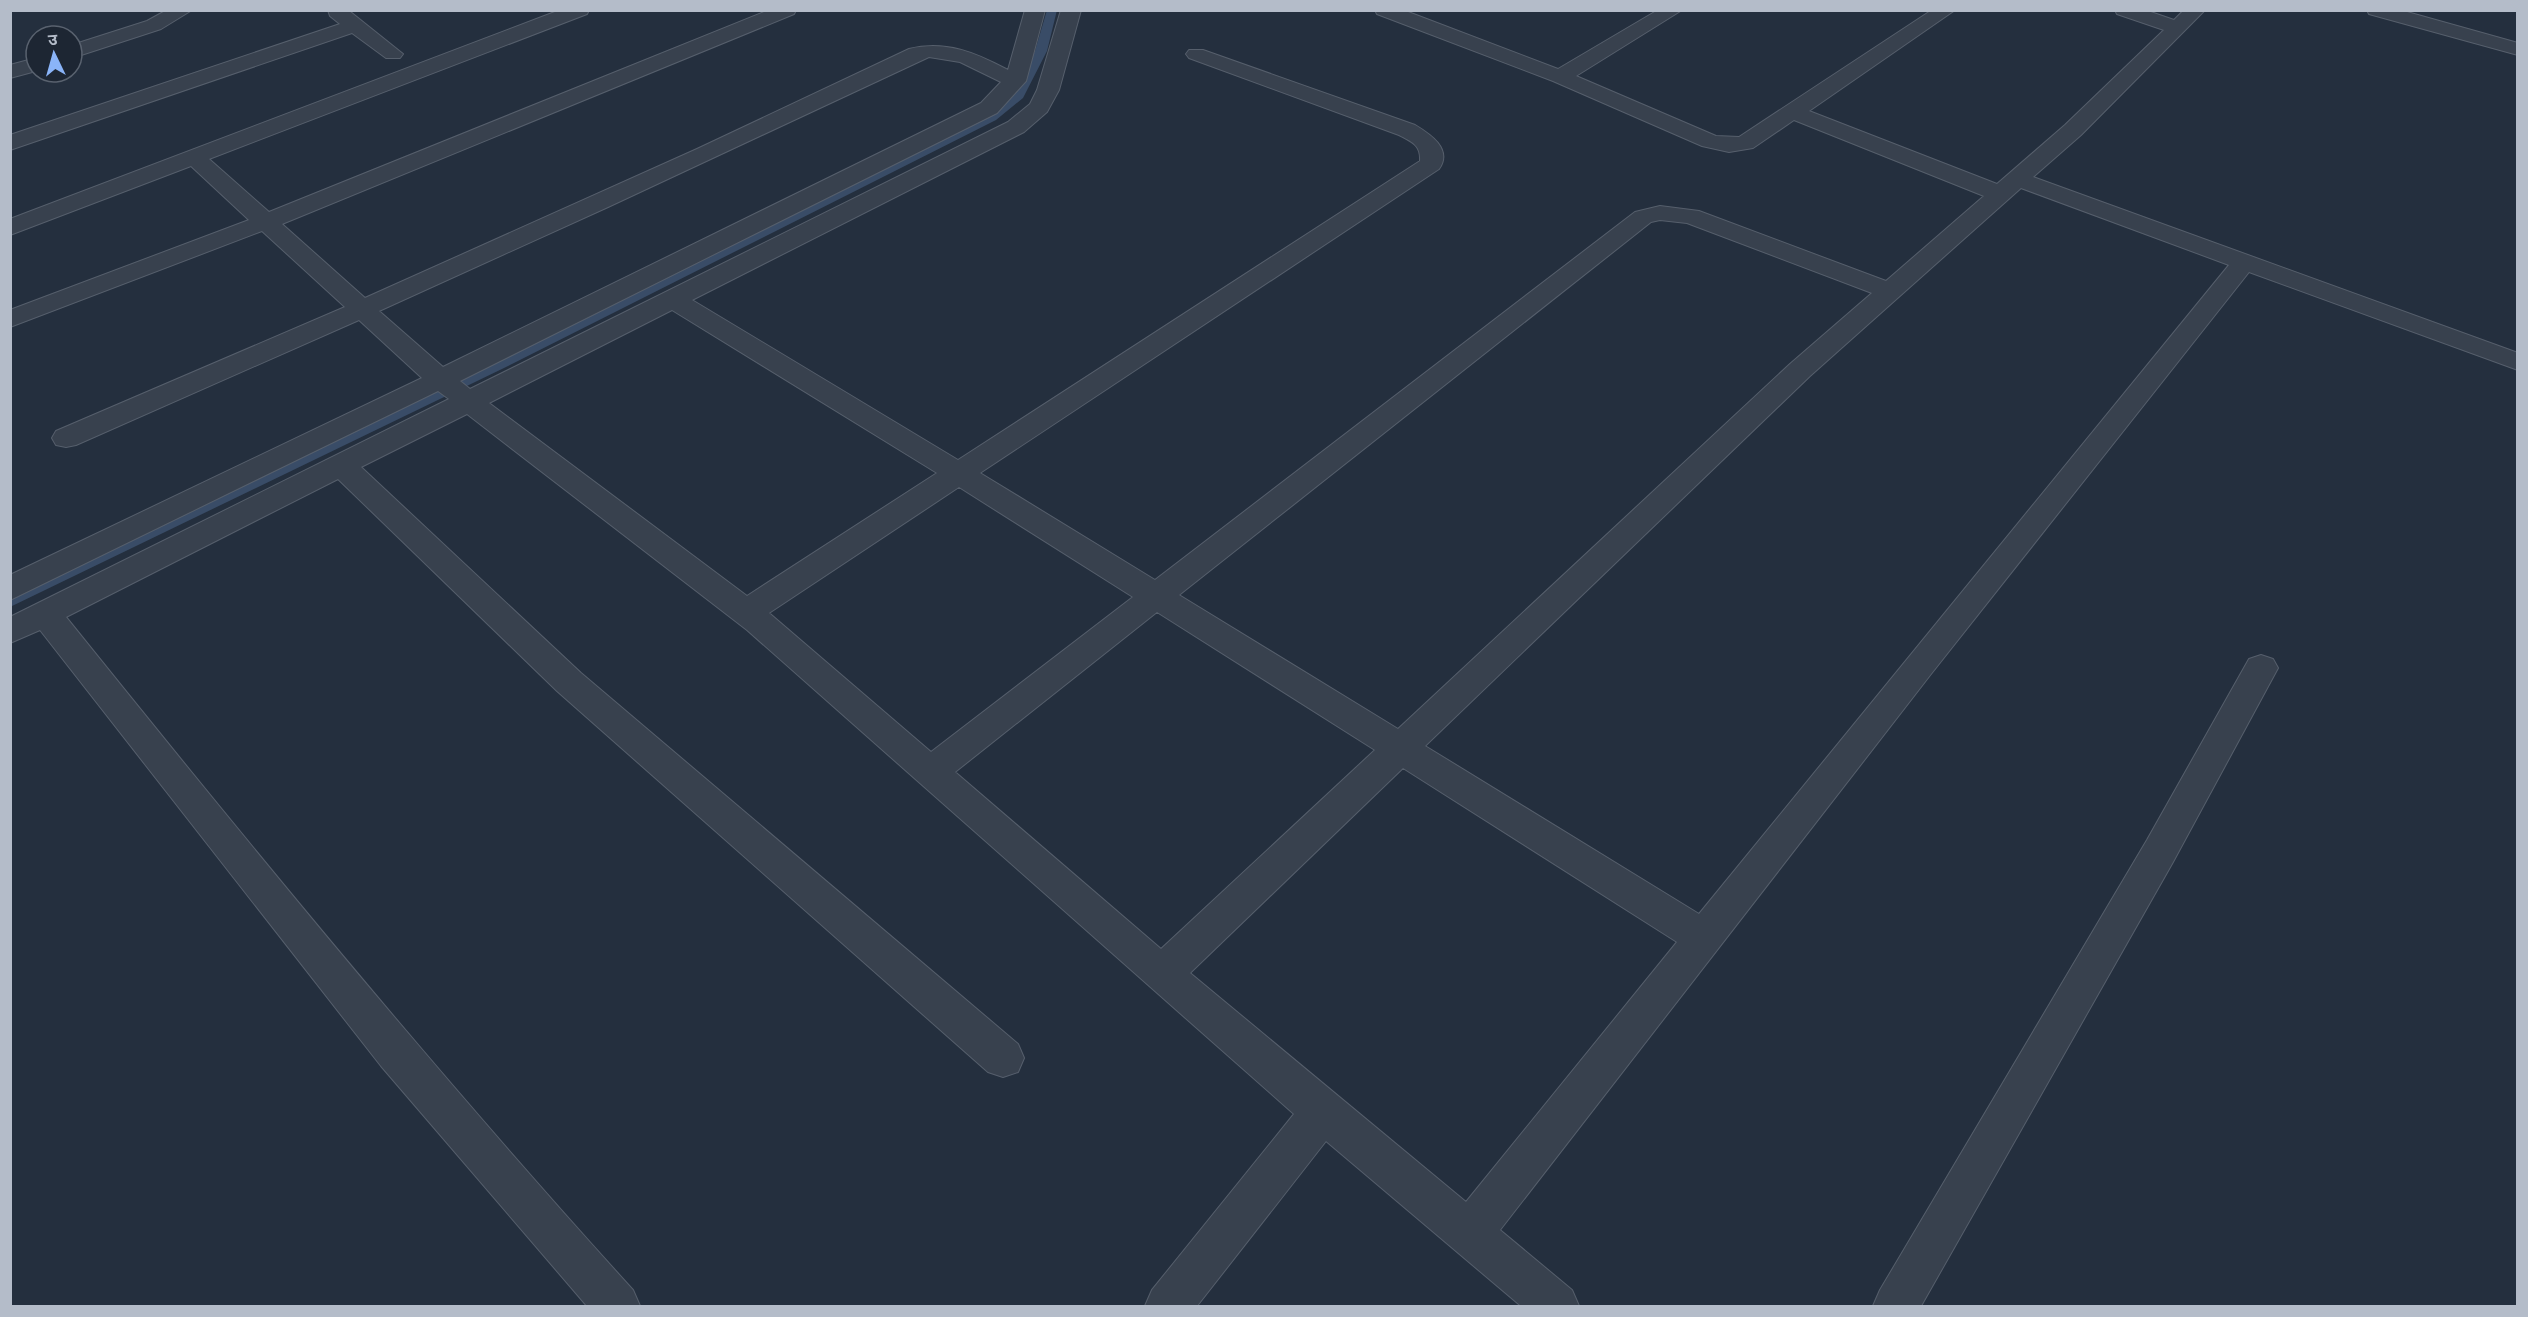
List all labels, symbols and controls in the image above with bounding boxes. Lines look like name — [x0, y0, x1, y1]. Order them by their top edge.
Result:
north arrow — [24, 24, 84, 84]
text: उ — [47, 31, 59, 51]

